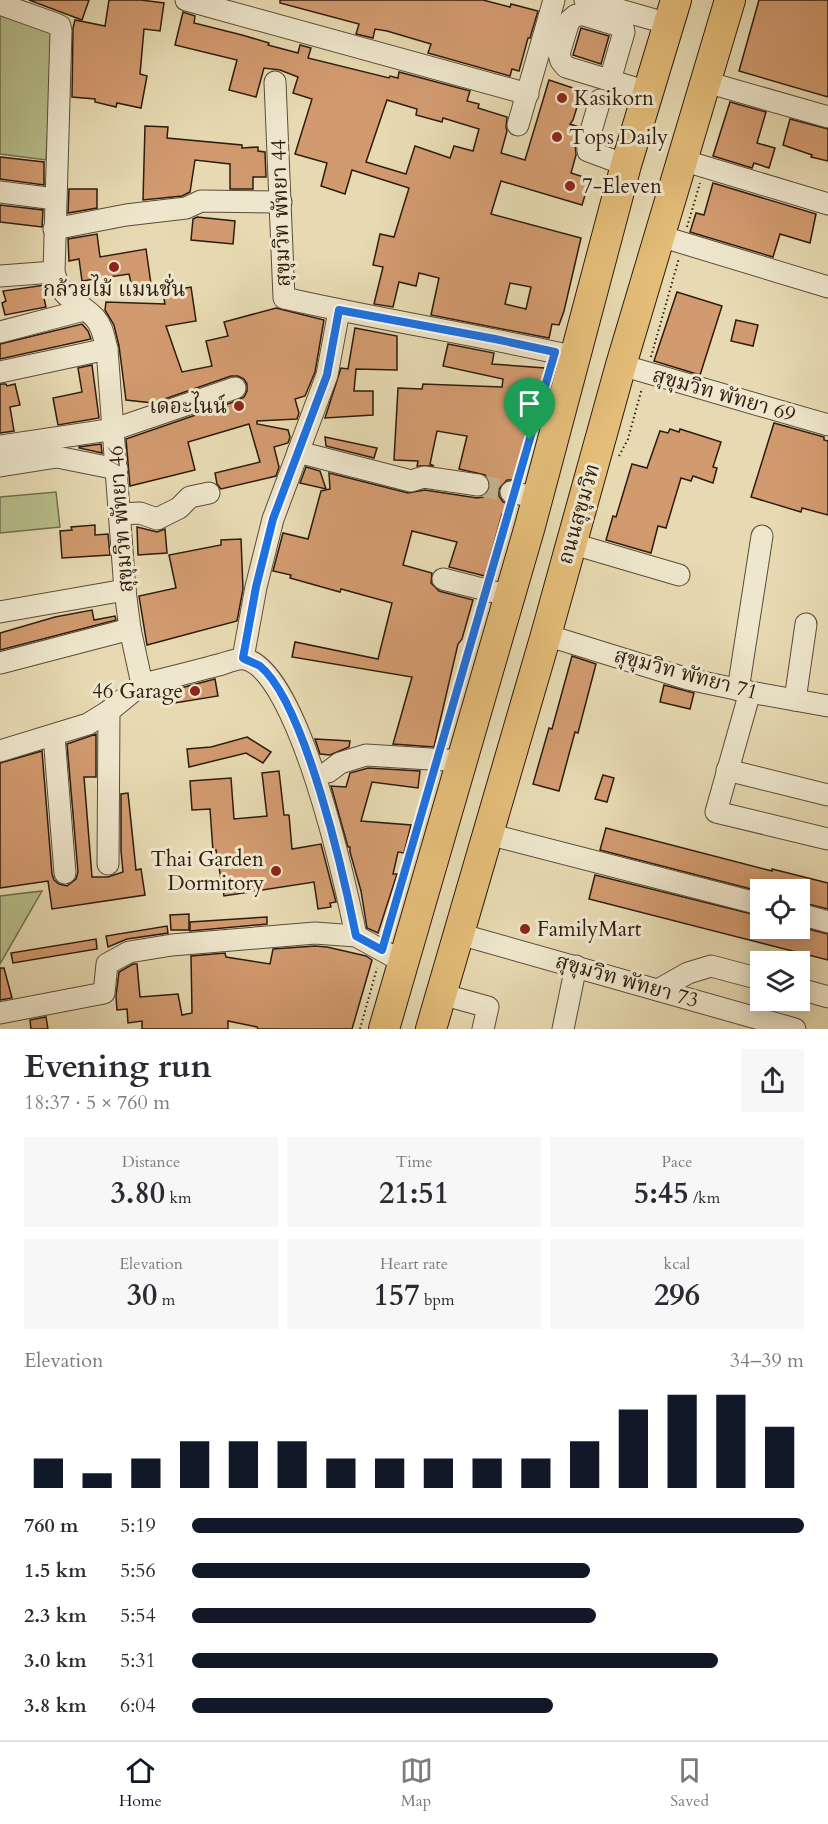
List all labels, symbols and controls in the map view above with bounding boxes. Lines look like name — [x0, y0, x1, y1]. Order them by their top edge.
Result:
place label: Kasikorn — [574, 84, 654, 113]
marker: Kasikorn — [555, 91, 569, 105]
place label: Tops Daily — [569, 123, 668, 152]
marker: Tops Daily — [550, 130, 564, 144]
street label: สุขุมวิท พัทยา 44 — [264, 139, 298, 287]
place label: 7-Eleven — [582, 172, 662, 201]
marker: 7-Eleven — [563, 179, 577, 193]
marker: กล้วยไม้ แมนชั่น — [107, 260, 121, 274]
place label: กล้วยไม้ แมนชั่น — [43, 273, 185, 304]
street label: สุขุมวิท พัทยา 69 — [649, 361, 799, 429]
pin — [504, 378, 555, 440]
icon: arrive — [513, 387, 546, 420]
place label: เดอะไนน์ — [149, 391, 227, 421]
marker: เดอะไนน์ — [232, 399, 246, 413]
street label: สุขุมวิท พัทยา 46 — [101, 444, 141, 594]
street label: ถนนสุขุมวิท — [551, 460, 607, 568]
street label: สุขุมวิท พัทยา 71 — [611, 641, 761, 707]
place label: 46 Garage — [92, 677, 183, 706]
marker: 46 Garage — [188, 684, 202, 698]
place label: Thai Garden Dormitory — [150, 845, 264, 898]
marker: Thai Garden Dormitory — [269, 864, 283, 878]
map controls — [750, 879, 810, 1011]
button: locate — [750, 879, 810, 939]
place label: FamilyMart — [537, 915, 642, 944]
marker: FamilyMart — [518, 922, 532, 936]
street label: สุขุมวิท พัทยา 73 — [552, 947, 702, 1015]
button: layers — [750, 951, 810, 1011]
text: Evening run — [24, 1044, 212, 1089]
button: share — [741, 1049, 804, 1112]
text: 18:37 · 5 × 760 m — [24, 1089, 170, 1116]
text: Distance — [122, 1151, 180, 1173]
text: Time — [395, 1151, 433, 1173]
text: Pace — [662, 1151, 692, 1173]
text: 3.80 — [110, 1173, 165, 1214]
text: 21:51 — [379, 1173, 449, 1214]
text: 5:45 — [634, 1173, 689, 1214]
text: km — [165, 1187, 192, 1209]
text: /km — [689, 1187, 720, 1209]
text: Elevation — [119, 1253, 183, 1275]
text: Heart rate — [380, 1253, 448, 1275]
text: kcal — [664, 1253, 690, 1275]
text: 30 — [127, 1275, 157, 1316]
text: 157 — [373, 1275, 420, 1316]
text: 296 — [654, 1275, 700, 1316]
text: m — [157, 1289, 175, 1311]
text: bpm — [420, 1289, 455, 1311]
text: Elevation — [24, 1347, 103, 1374]
text: 34–39 m — [730, 1347, 804, 1374]
text: 760 m — [24, 1512, 79, 1539]
text: 5:19 — [120, 1512, 156, 1539]
text: 1.5 km — [24, 1557, 87, 1584]
text: 5:56 — [120, 1557, 156, 1584]
text: 2.3 km — [24, 1602, 87, 1629]
text: 5:54 — [120, 1602, 156, 1629]
text: 3.0 km — [24, 1647, 87, 1674]
text: 5:31 — [120, 1647, 156, 1674]
text: 3.8 km — [24, 1692, 87, 1719]
text: 6:04 — [120, 1692, 156, 1719]
tab: Home — [119, 1754, 162, 1812]
tab: Map — [400, 1754, 433, 1812]
tab: Saved — [670, 1754, 709, 1812]

